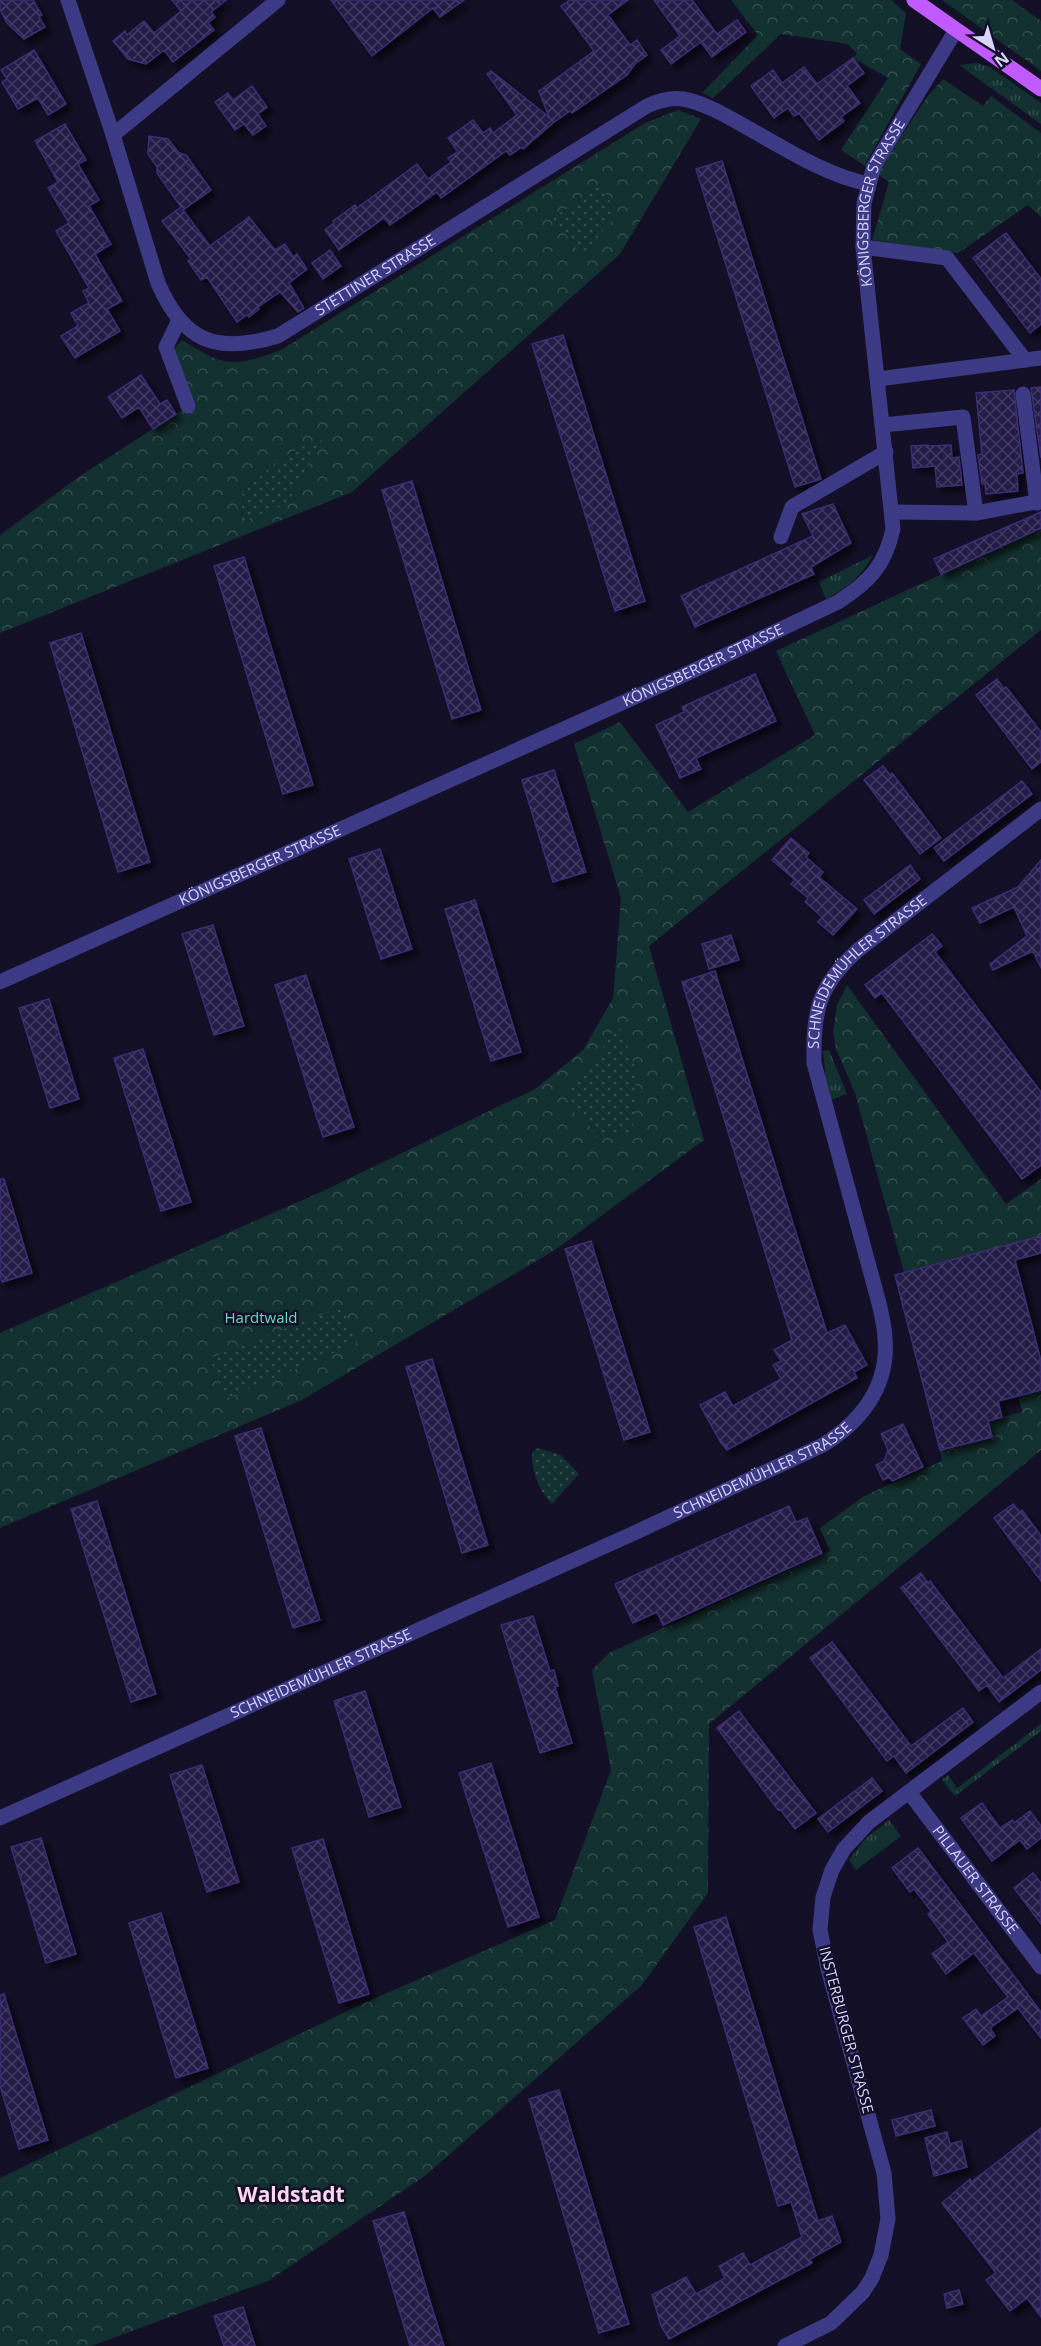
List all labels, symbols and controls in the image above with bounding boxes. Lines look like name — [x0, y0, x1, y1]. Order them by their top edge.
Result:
north arrow — [963, 18, 1023, 78]
text: N — [990, 47, 1014, 73]
street label: KÖNIGSBERGER STRASSE — [852, 115, 909, 288]
street label: STETTINER STRASSE — [311, 229, 439, 320]
street label: KÖNIGSBERGER STRASSE — [619, 618, 786, 710]
street label: KÖNIGSBERGER STRASSE — [176, 819, 344, 909]
street label: SCHNEIDEMÜHLER STRASSE — [803, 890, 930, 1049]
park label: Hardtwald — [225, 1307, 297, 1327]
street label: SCHNEIDEMÜHLER STRASSE — [670, 1417, 855, 1522]
street label: SCHNEIDEMÜHLER STRASSE — [227, 1623, 415, 1722]
street label: PILLAUER STRASSE — [929, 1821, 1023, 1938]
street label: INSTERBURGER STRASSE — [815, 1944, 879, 2115]
district label: Waldstadt — [237, 2180, 345, 2208]

